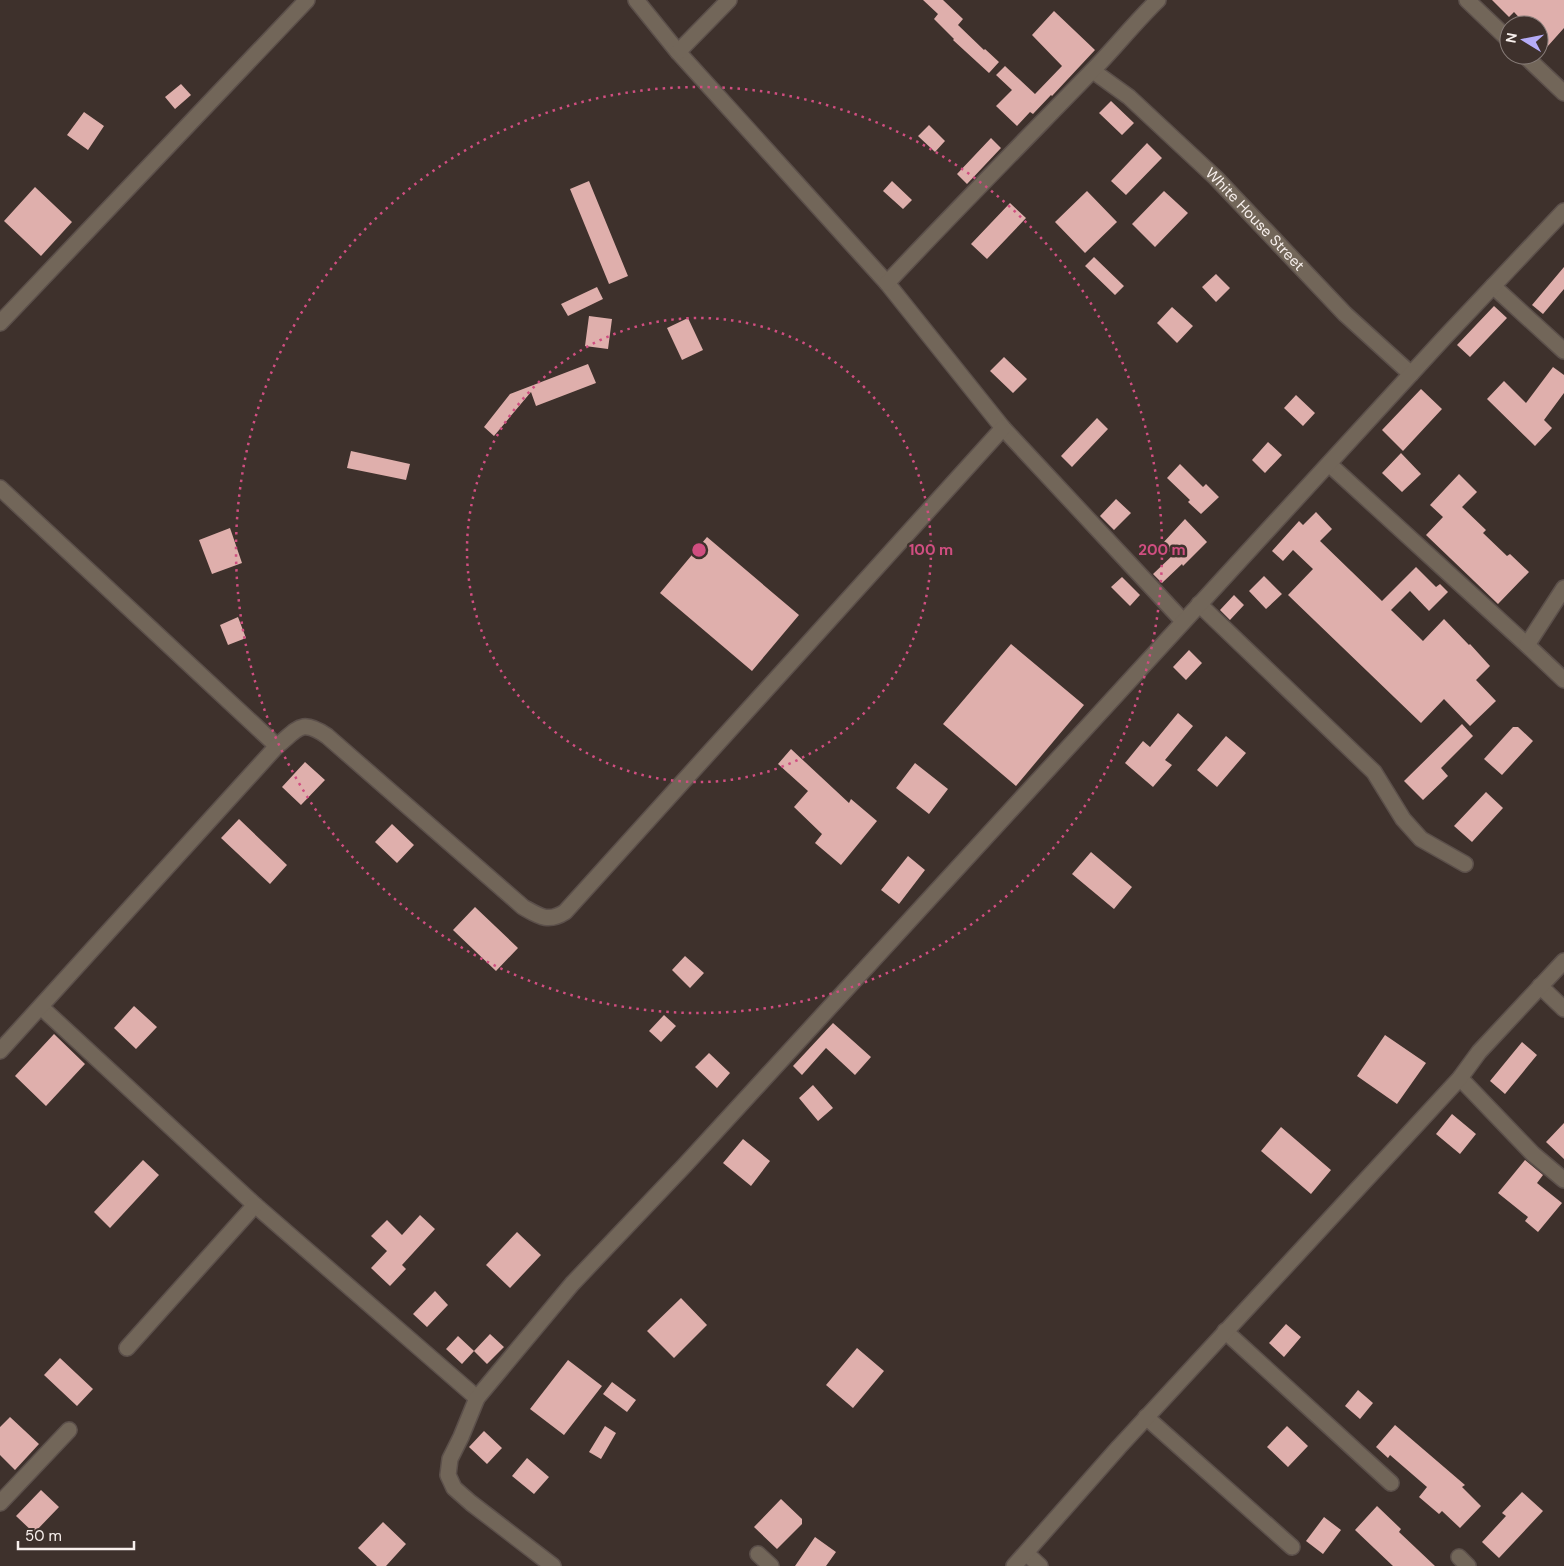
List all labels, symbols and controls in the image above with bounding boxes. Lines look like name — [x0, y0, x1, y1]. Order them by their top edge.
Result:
north arrow — [1499, 15, 1549, 65]
text: N — [1501, 31, 1521, 44]
street label: White House Street — [1201, 163, 1309, 275]
text: 100 m — [909, 540, 953, 560]
text: 200 m — [1138, 540, 1186, 560]
centre of rings — [690, 541, 708, 559]
scale bar — [18, 1518, 134, 1550]
text: 50 m — [25, 1526, 62, 1546]

